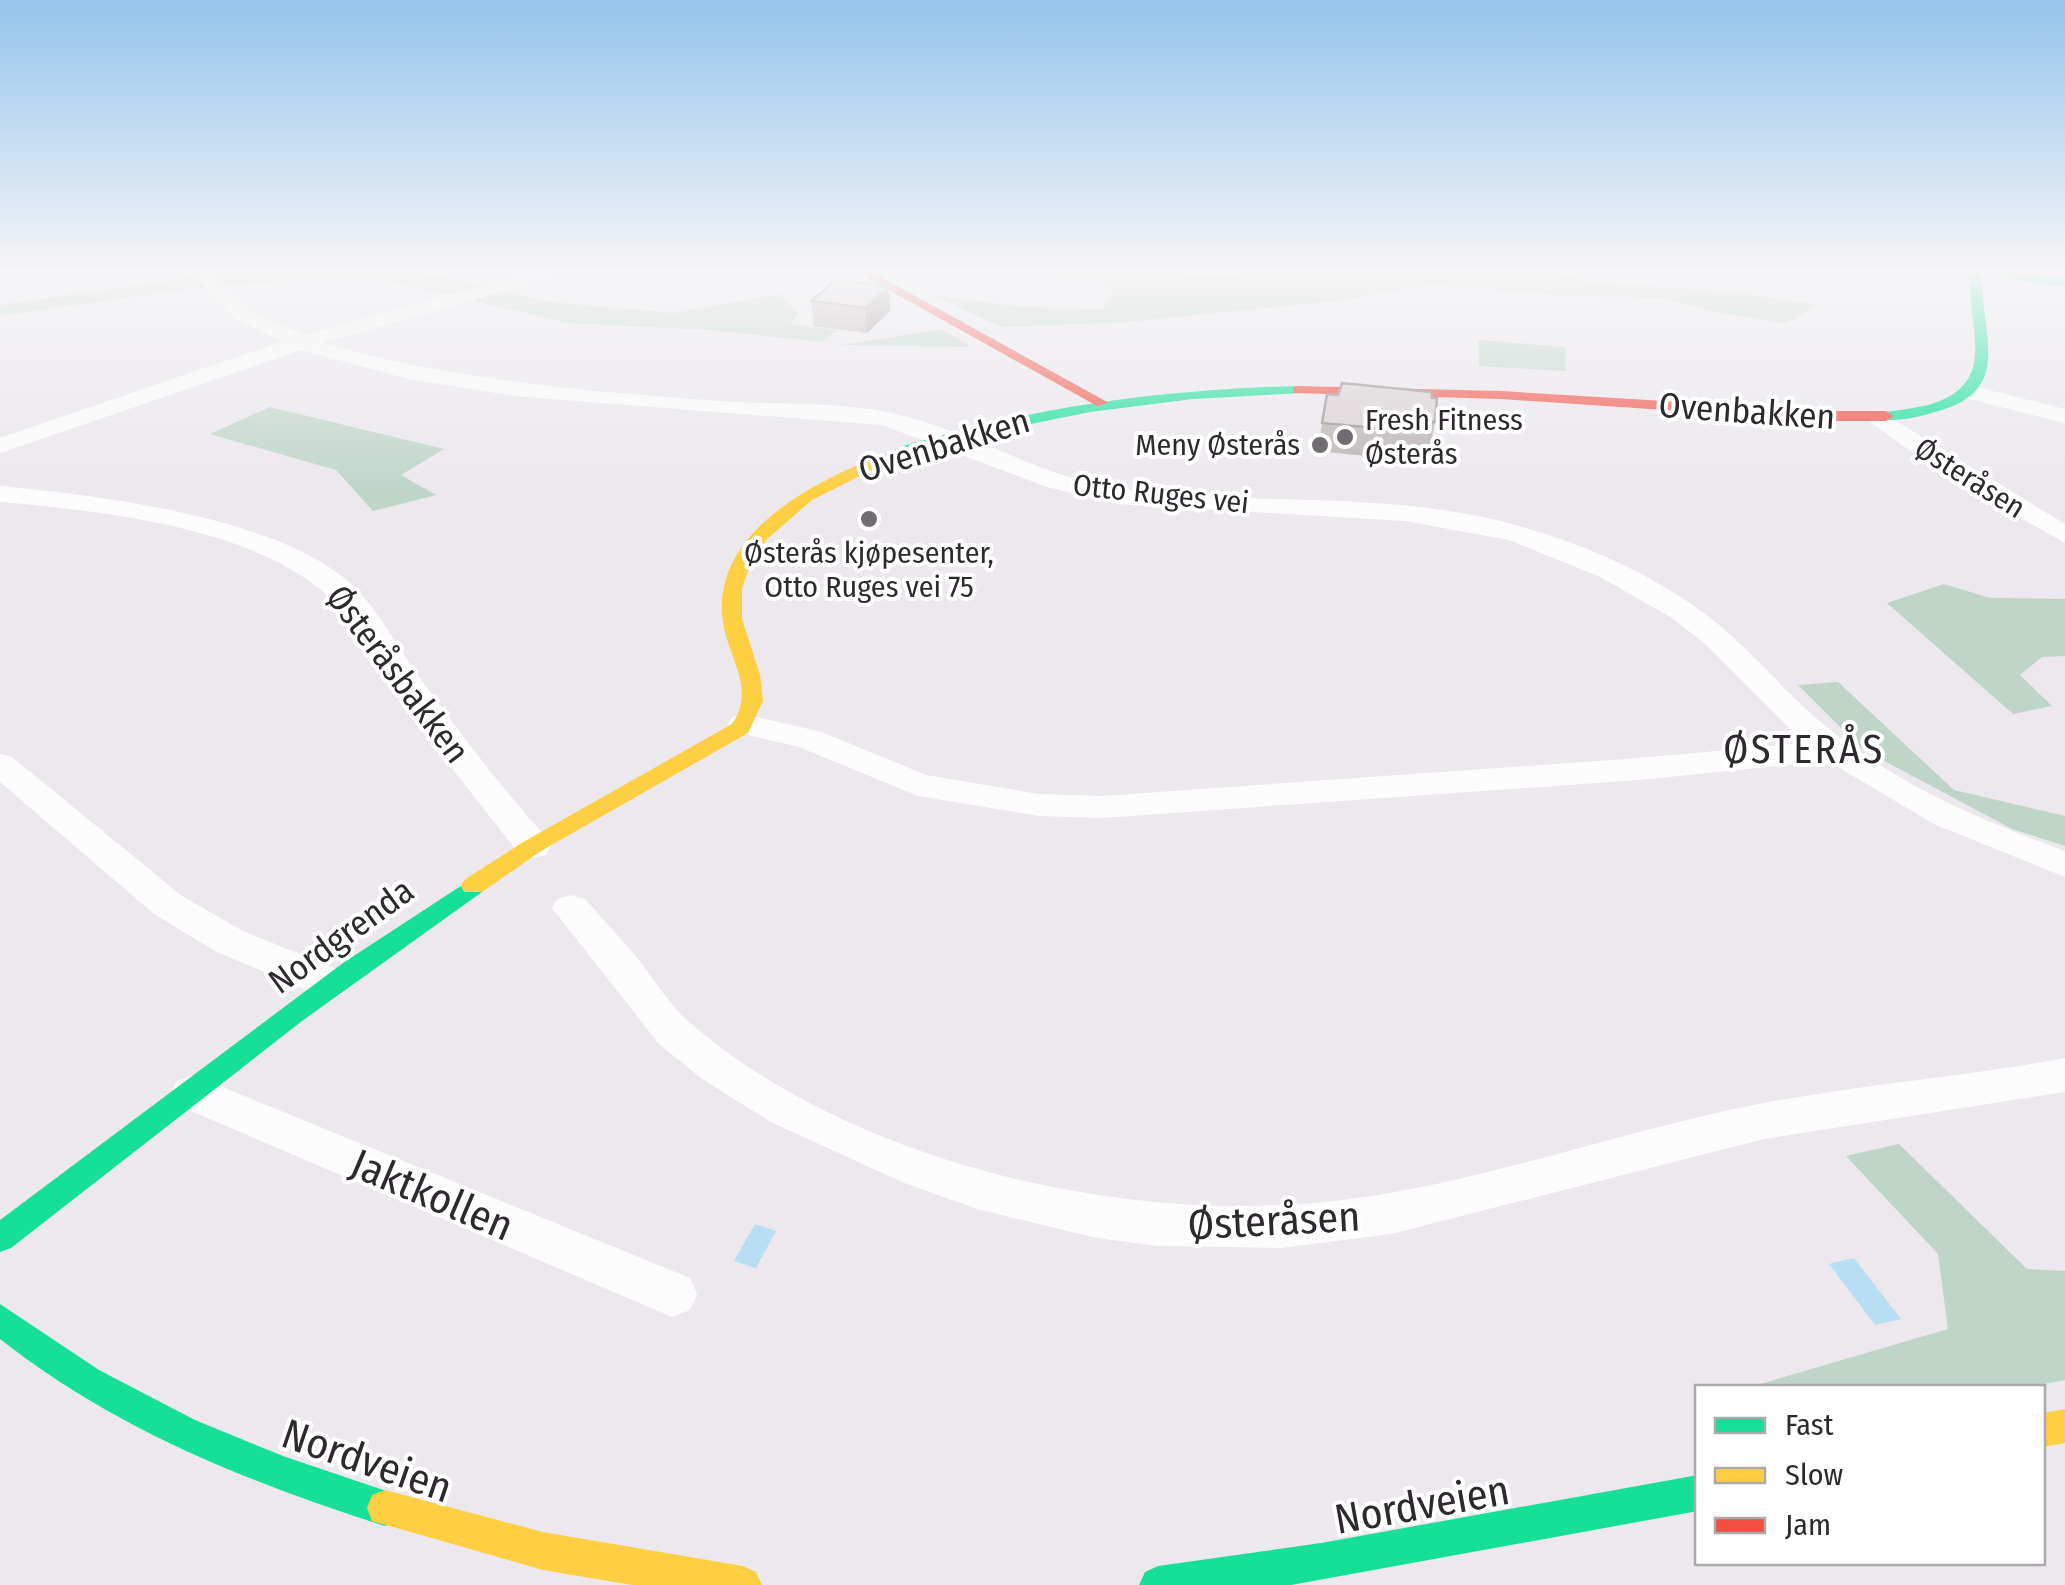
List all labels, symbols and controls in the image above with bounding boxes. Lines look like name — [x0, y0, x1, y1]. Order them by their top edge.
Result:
street label: Ovenbakken — [1657, 384, 1837, 438]
street label: Ovenbakken — [853, 399, 1035, 491]
place label: Fresh Fitness Østerås — [1365, 402, 1523, 472]
marker: Fresh Fitness Østerås — [1334, 426, 1356, 448]
place label: Meny Østerås — [1135, 427, 1300, 463]
street label: Østeråsen — [1908, 430, 2032, 526]
marker: Meny Østerås — [1309, 434, 1331, 456]
street label: Otto Ruges vei — [1071, 467, 1251, 521]
marker: Østerås kjøpesenter, Otto Ruges vei 75 — [858, 508, 880, 530]
place label: Østerås kjøpesenter, Otto Ruges vei 75 — [744, 535, 994, 605]
street label: Østeråsbakken — [318, 577, 478, 771]
district label: ØSTERÅS — [1723, 724, 1885, 774]
street label: Nordgrenda — [260, 869, 422, 1003]
street label: Jaktkollen — [343, 1138, 521, 1252]
street label: Østeråsen — [1186, 1192, 1362, 1250]
legend — [1695, 1385, 2045, 1565]
text: Fast — [1785, 1407, 1834, 1443]
street label: Nordveien — [276, 1409, 458, 1513]
text: Slow — [1785, 1457, 1843, 1493]
street label: Nordveien — [1331, 1465, 1513, 1545]
text: Jam — [1785, 1507, 1831, 1543]

